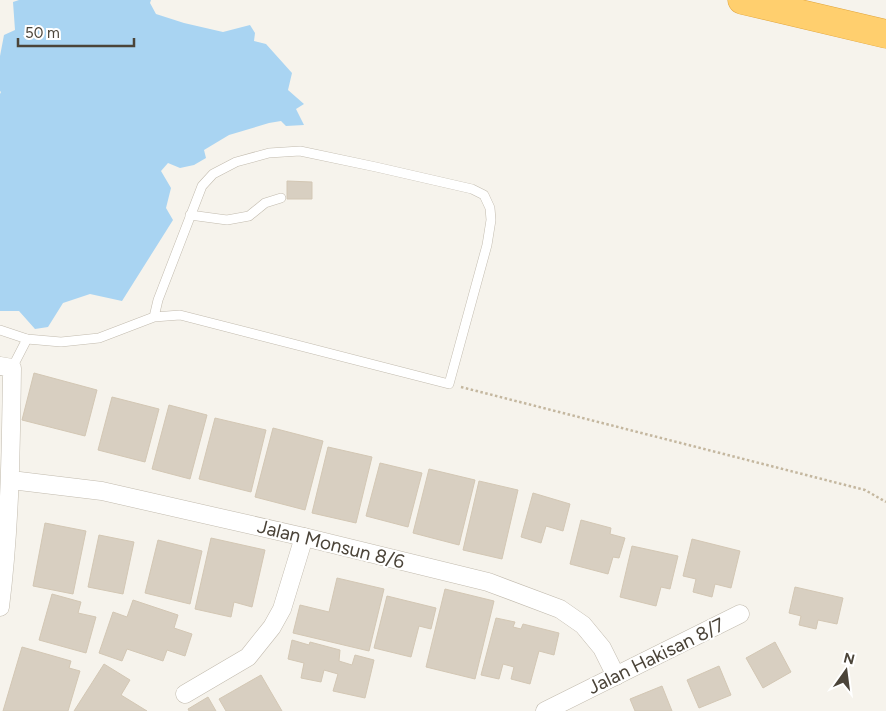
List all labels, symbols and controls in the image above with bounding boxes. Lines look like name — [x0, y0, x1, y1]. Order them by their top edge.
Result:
scale bar — [18, 15, 134, 47]
text: 50 m — [25, 24, 60, 42]
street label: Jalan Monsun 8/6 — [255, 515, 407, 573]
street label: Jalan Hakisan 8/7 — [584, 613, 728, 699]
north arrow — [821, 646, 871, 696]
text: N — [842, 649, 856, 668]

